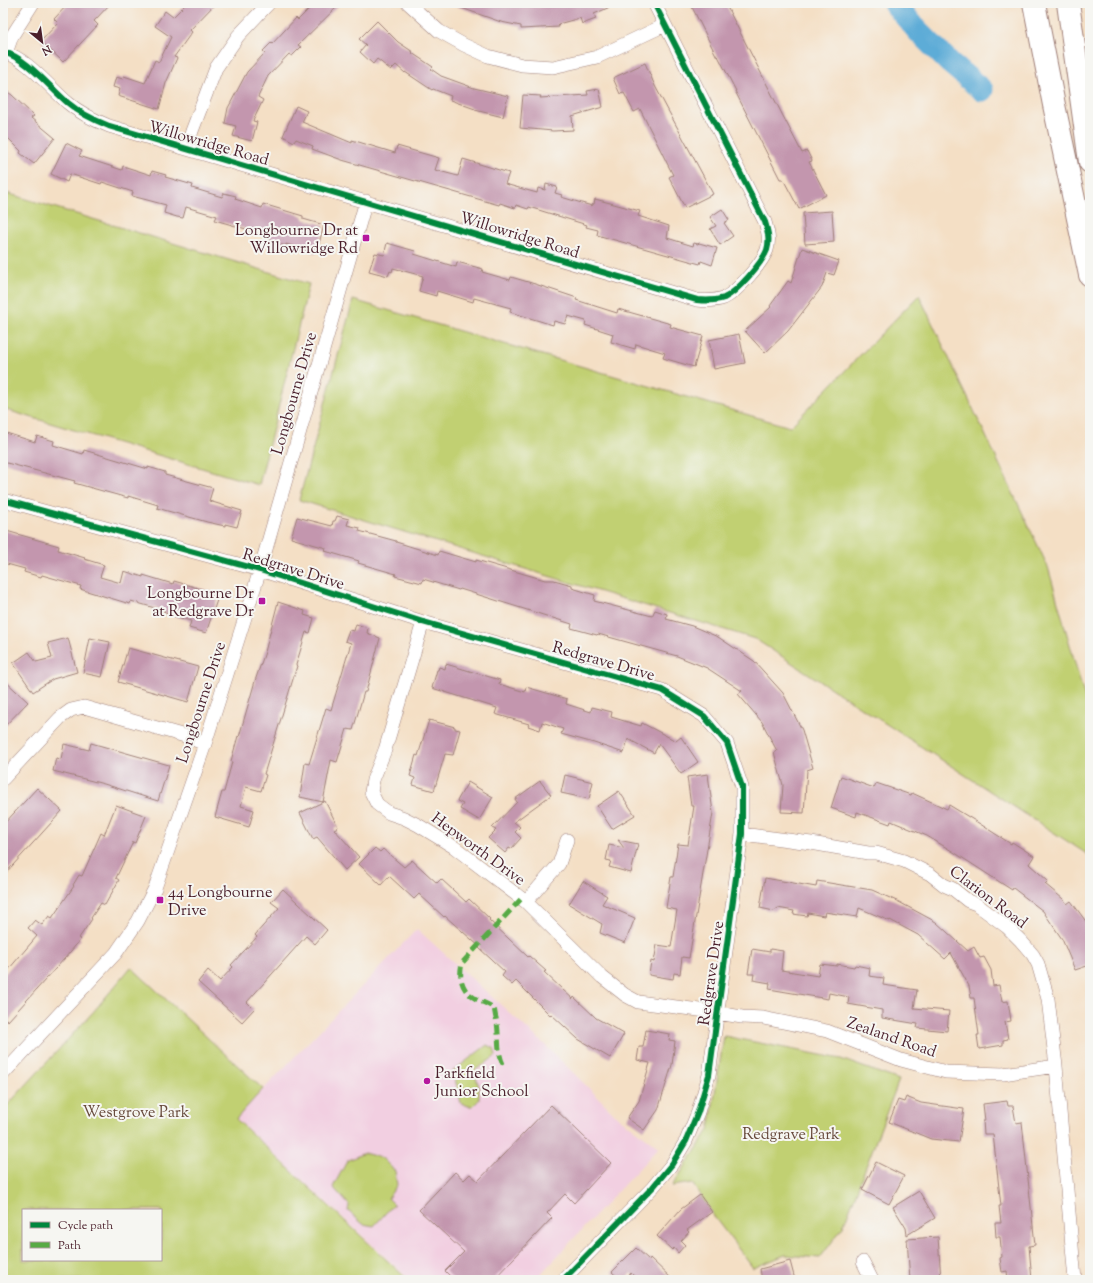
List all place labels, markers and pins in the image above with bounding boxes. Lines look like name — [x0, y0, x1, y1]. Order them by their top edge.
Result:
place label: Longbourne Dr at Willowridge Rd — [235, 220, 359, 261]
marker: Longbourne Dr at Willowridge Rd — [361, 233, 371, 243]
place label: Longbourne Dr at Redgrave Dr — [147, 583, 254, 624]
marker: Longbourne Dr at Redgrave Dr — [257, 596, 267, 606]
place label: 44 Longbourne Drive — [168, 882, 272, 923]
marker: 44 Longbourne Drive — [155, 895, 165, 905]
place label: Parkfield Junior School — [434, 1063, 529, 1104]
marker: Parkfield Junior School — [422, 1076, 432, 1086]

